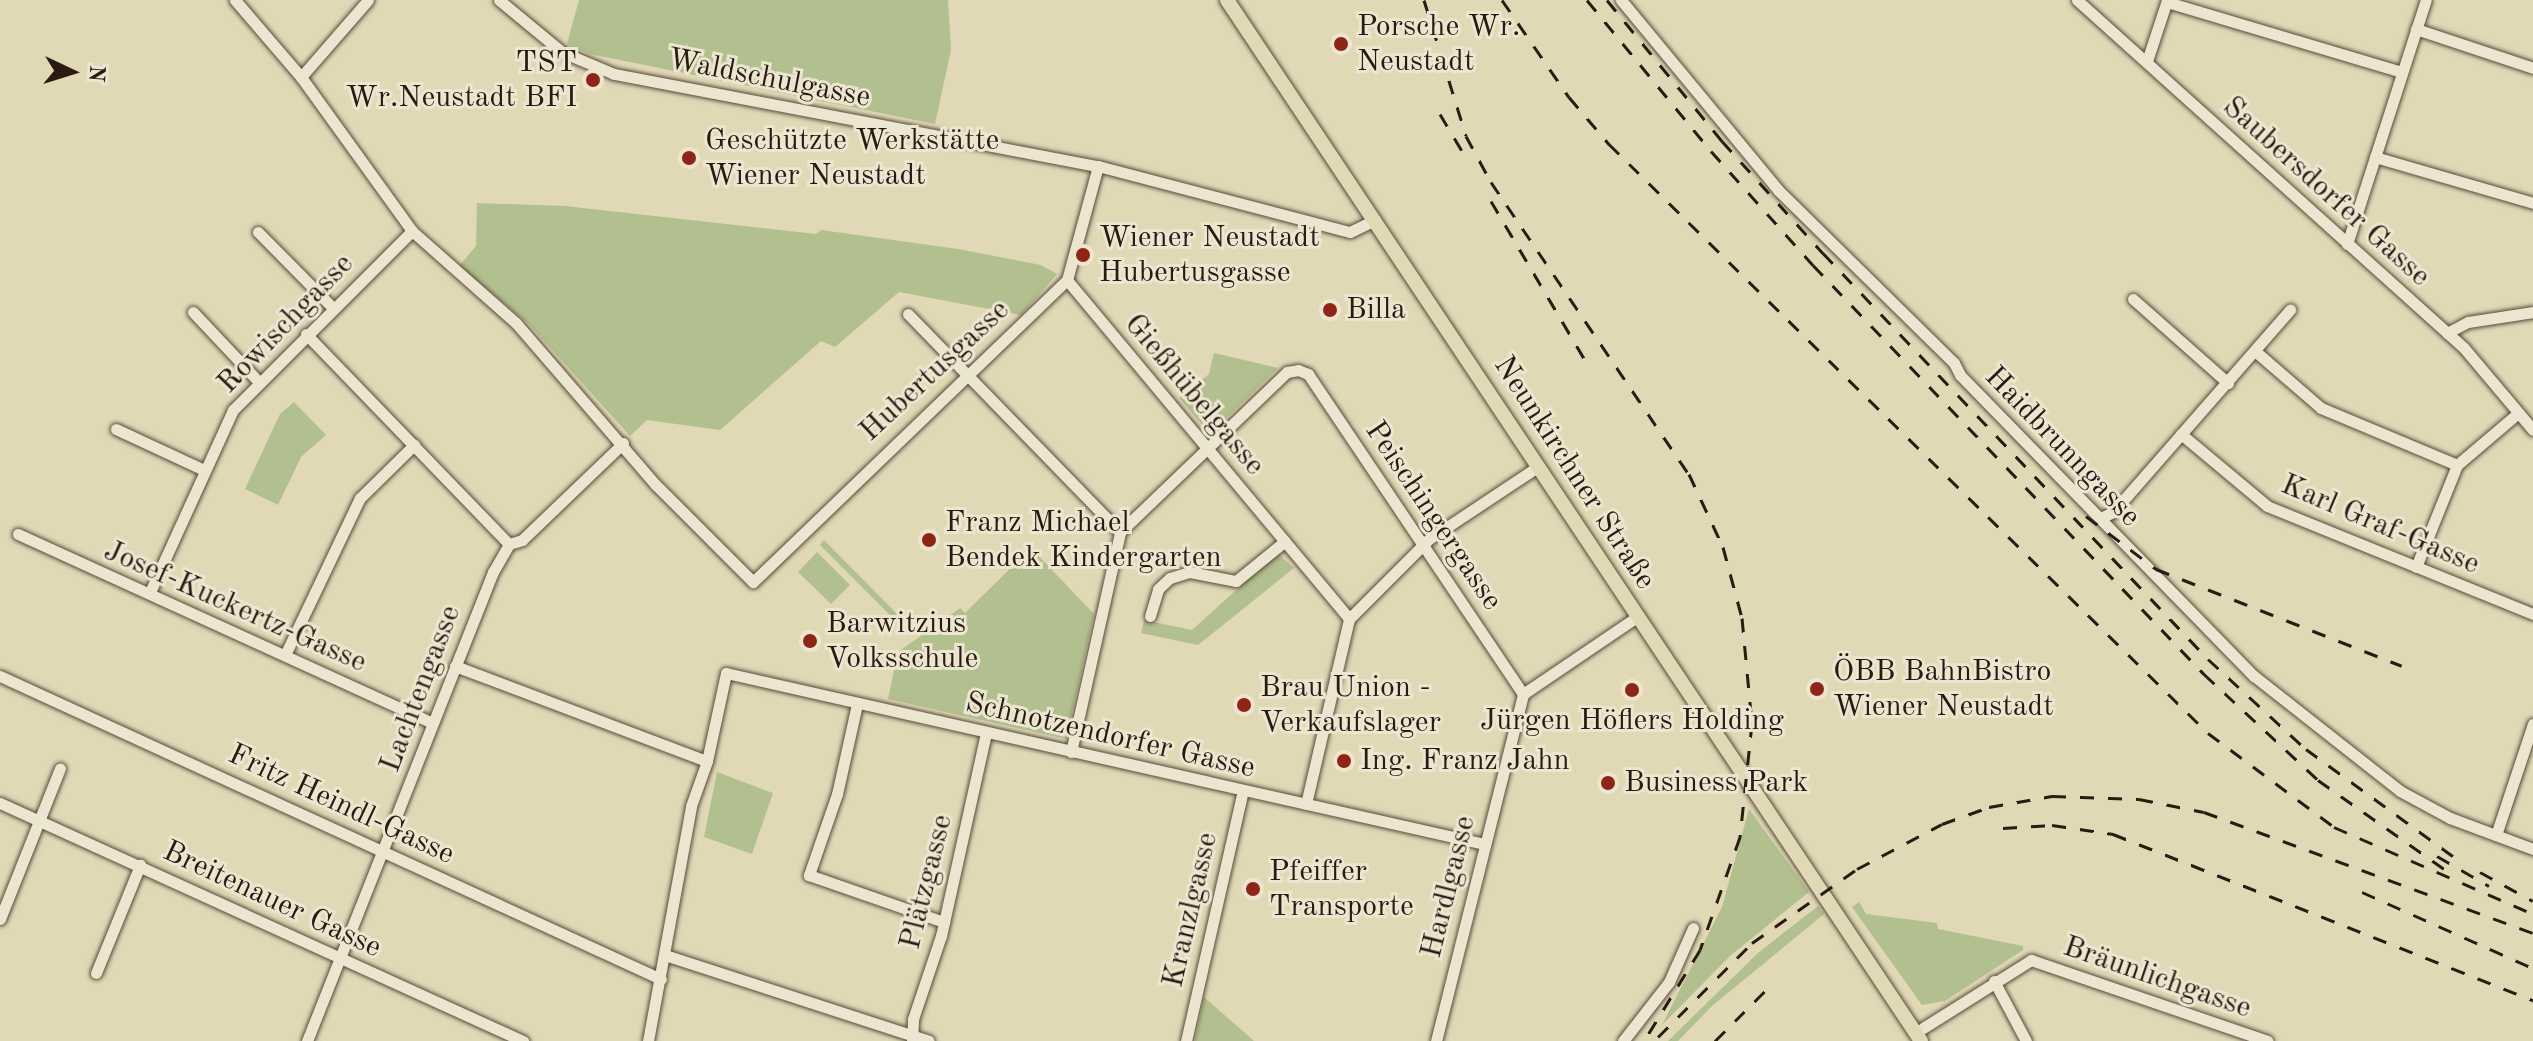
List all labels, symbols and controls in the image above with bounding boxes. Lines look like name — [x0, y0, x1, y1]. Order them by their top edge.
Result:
place label: Porsche Wr. Neustadt — [1357, 9, 1520, 80]
north arrow — [32, 32, 112, 112]
marker: Porsche Wr. Neustadt — [1332, 35, 1350, 53]
street label: Waldschulgasse — [665, 42, 873, 116]
place label: TST Wr.Neustadt BFI — [346, 45, 577, 116]
text: N — [84, 65, 108, 83]
marker: TST Wr.Neustadt BFI — [584, 71, 602, 89]
street label: Saubersdorfer Gasse — [2215, 89, 2437, 295]
place label: Geschützte Werkstätte Wiener Neustadt — [705, 123, 999, 194]
marker: Geschützte Werkstätte Wiener Neustadt — [680, 149, 698, 167]
place label: Wiener Neustadt Hubertusgasse — [1099, 220, 1320, 290]
marker: Wiener Neustadt Hubertusgasse — [1074, 246, 1092, 264]
street label: Rowischgasse — [210, 247, 362, 401]
place label: Billa — [1346, 292, 1406, 328]
street label: Hubertusgasse — [853, 293, 1017, 449]
marker: Billa — [1321, 301, 1339, 319]
street label: Gießhübelgasse — [1116, 307, 1272, 483]
street label: Neunkirchner Straße — [1485, 350, 1663, 596]
street label: Haidbrunngasse — [1976, 359, 2148, 535]
street label: Peischingergasse — [1356, 414, 1510, 618]
street label: Karl Graf-Gasse — [2275, 467, 2485, 583]
place label: Franz Michael Bendek Kindergarten — [945, 505, 1222, 576]
marker: Franz Michael Bendek Kindergarten — [920, 531, 938, 549]
street label: Josef-Kuckertz-Gasse — [98, 533, 372, 681]
street label: Lachtengasse — [373, 601, 469, 777]
place label: Barwitzius Volksschule — [826, 606, 978, 676]
marker: Barwitzius Volksschule — [801, 632, 819, 650]
place label: ÖBB BahnBistro Wiener Neustadt — [1833, 654, 2054, 724]
place label: Brau Union - Verkaufslager — [1260, 670, 1441, 740]
marker: ÖBB BahnBistro Wiener Neustadt — [1808, 680, 1826, 698]
marker: Jürgen Höflers Holding — [1623, 681, 1641, 699]
street label: Schnotzendorfer Gasse — [962, 685, 1258, 787]
marker: Brau Union - Verkaufslager — [1235, 696, 1253, 714]
place label: Jürgen Höflers Holding — [1480, 703, 1784, 739]
street label: Fritz Heindl-Gasse — [222, 737, 460, 873]
place label: Ing. Franz Jahn — [1360, 743, 1570, 779]
marker: Ing. Franz Jahn — [1335, 752, 1353, 770]
place label: Business Park — [1624, 765, 1808, 801]
marker: Business Park — [1599, 774, 1617, 792]
street label: Plätzgasse — [893, 811, 961, 953]
street label: Hardlgasse — [1414, 812, 1484, 962]
street label: Kranzlgasse — [1156, 829, 1226, 991]
street label: Breitenauer Gasse — [157, 834, 387, 966]
place label: Pfeiffer Transporte — [1269, 854, 1414, 924]
marker: Pfeiffer Transporte — [1244, 880, 1262, 898]
street label: Bräunlichgasse — [2058, 929, 2256, 1027]

